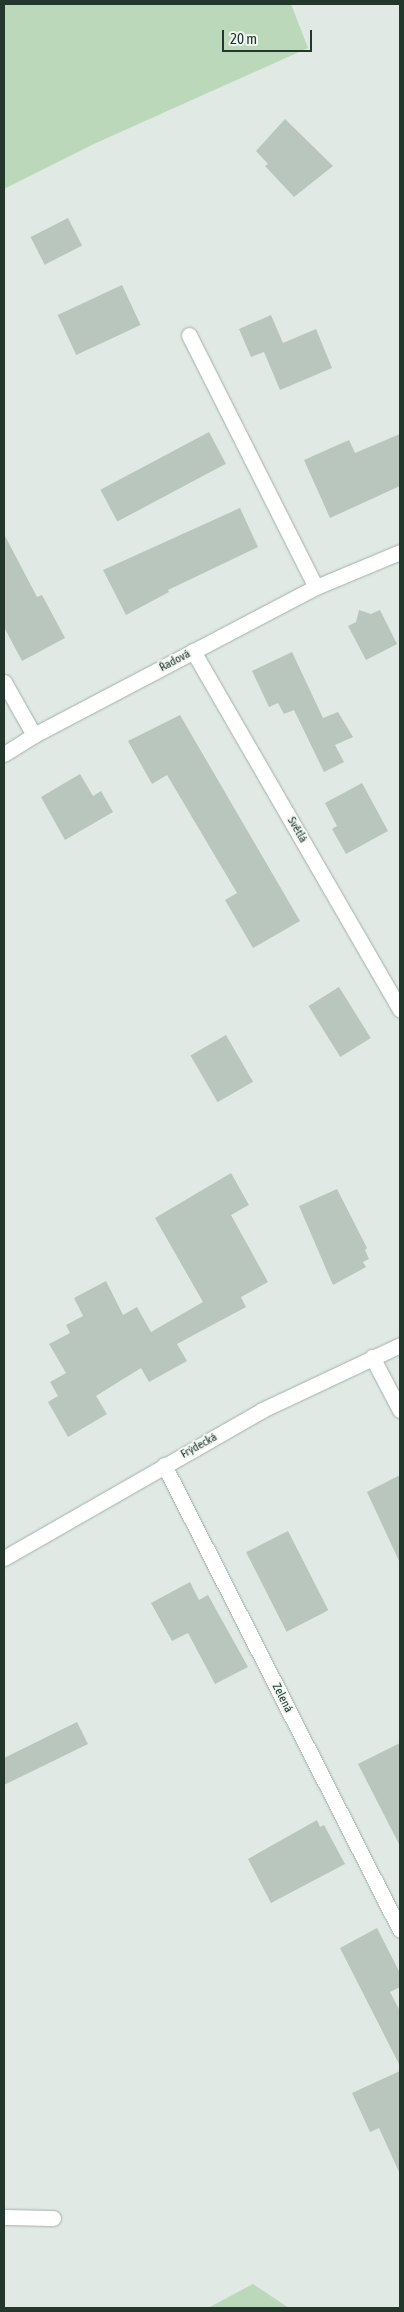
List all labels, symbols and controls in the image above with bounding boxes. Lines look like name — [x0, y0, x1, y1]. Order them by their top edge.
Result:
scale bar — [224, 20, 314, 52]
text: 20 m — [230, 30, 257, 47]
street label: Řadová — [157, 647, 193, 675]
street label: Světlá — [284, 815, 310, 845]
street label: Frýdecká — [178, 1430, 220, 1462]
street label: Zelená — [269, 1681, 295, 1715]

